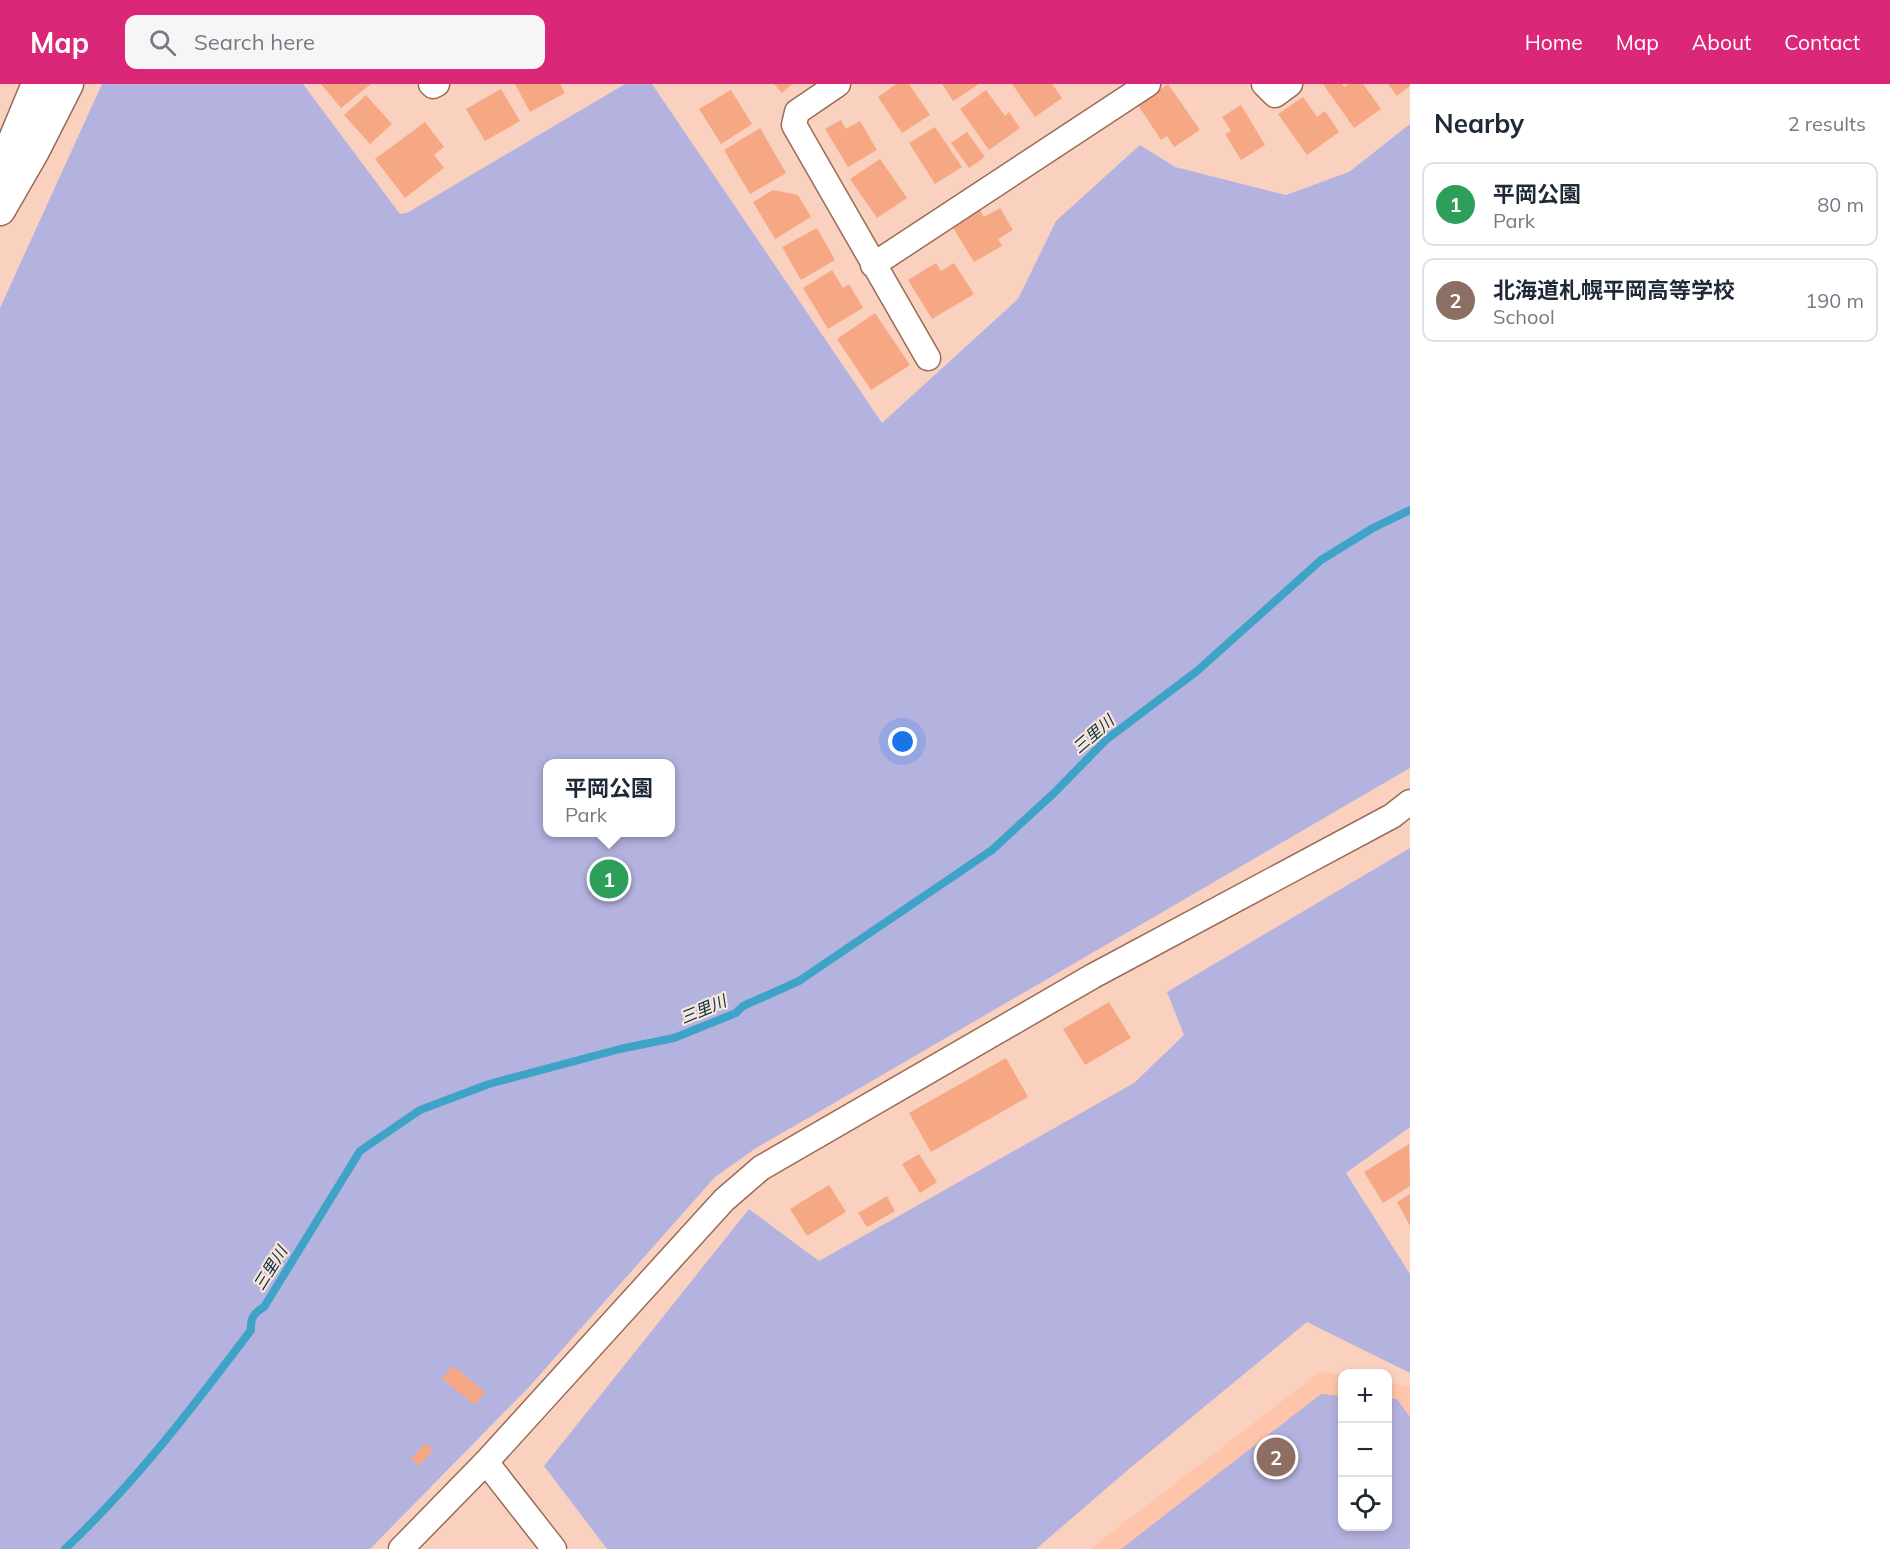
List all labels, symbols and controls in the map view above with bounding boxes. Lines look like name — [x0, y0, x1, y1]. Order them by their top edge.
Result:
search box — [125, 15, 545, 69]
text: Map — [30, 25, 89, 60]
icon: search — [146, 26, 179, 59]
text: Search here — [194, 28, 315, 56]
text: Home — [1525, 29, 1583, 55]
text: Map — [1616, 29, 1659, 55]
text: About — [1692, 29, 1751, 55]
text: Contact — [1784, 29, 1860, 55]
text: Nearby — [1434, 107, 1524, 140]
text: 2 results — [1788, 111, 1866, 136]
text: 平岡公園 — [1493, 180, 1581, 208]
text: 1 — [1450, 192, 1462, 217]
text: 80 m — [1817, 192, 1864, 217]
text: Park — [1493, 208, 1535, 233]
text: 北海道札幌平岡高等学校 — [1493, 276, 1735, 304]
text: 2 — [1450, 288, 1462, 313]
text: 190 m — [1805, 288, 1864, 313]
text: School — [1493, 304, 1555, 329]
water label: 三里川 — [1068, 709, 1119, 757]
your location — [888, 727, 917, 756]
popup — [543, 759, 675, 837]
text: 平岡公園 — [565, 774, 653, 802]
text: Park — [565, 802, 607, 827]
pin: 1 — [590, 856, 628, 902]
water label: 三里川 — [677, 990, 731, 1028]
water label: 三里川 — [249, 1241, 292, 1294]
map controls — [1338, 1369, 1392, 1531]
button: + — [1338, 1369, 1392, 1423]
button: − — [1338, 1423, 1392, 1477]
pin: 2 — [1256, 1434, 1296, 1480]
button: locate — [1338, 1477, 1392, 1531]

